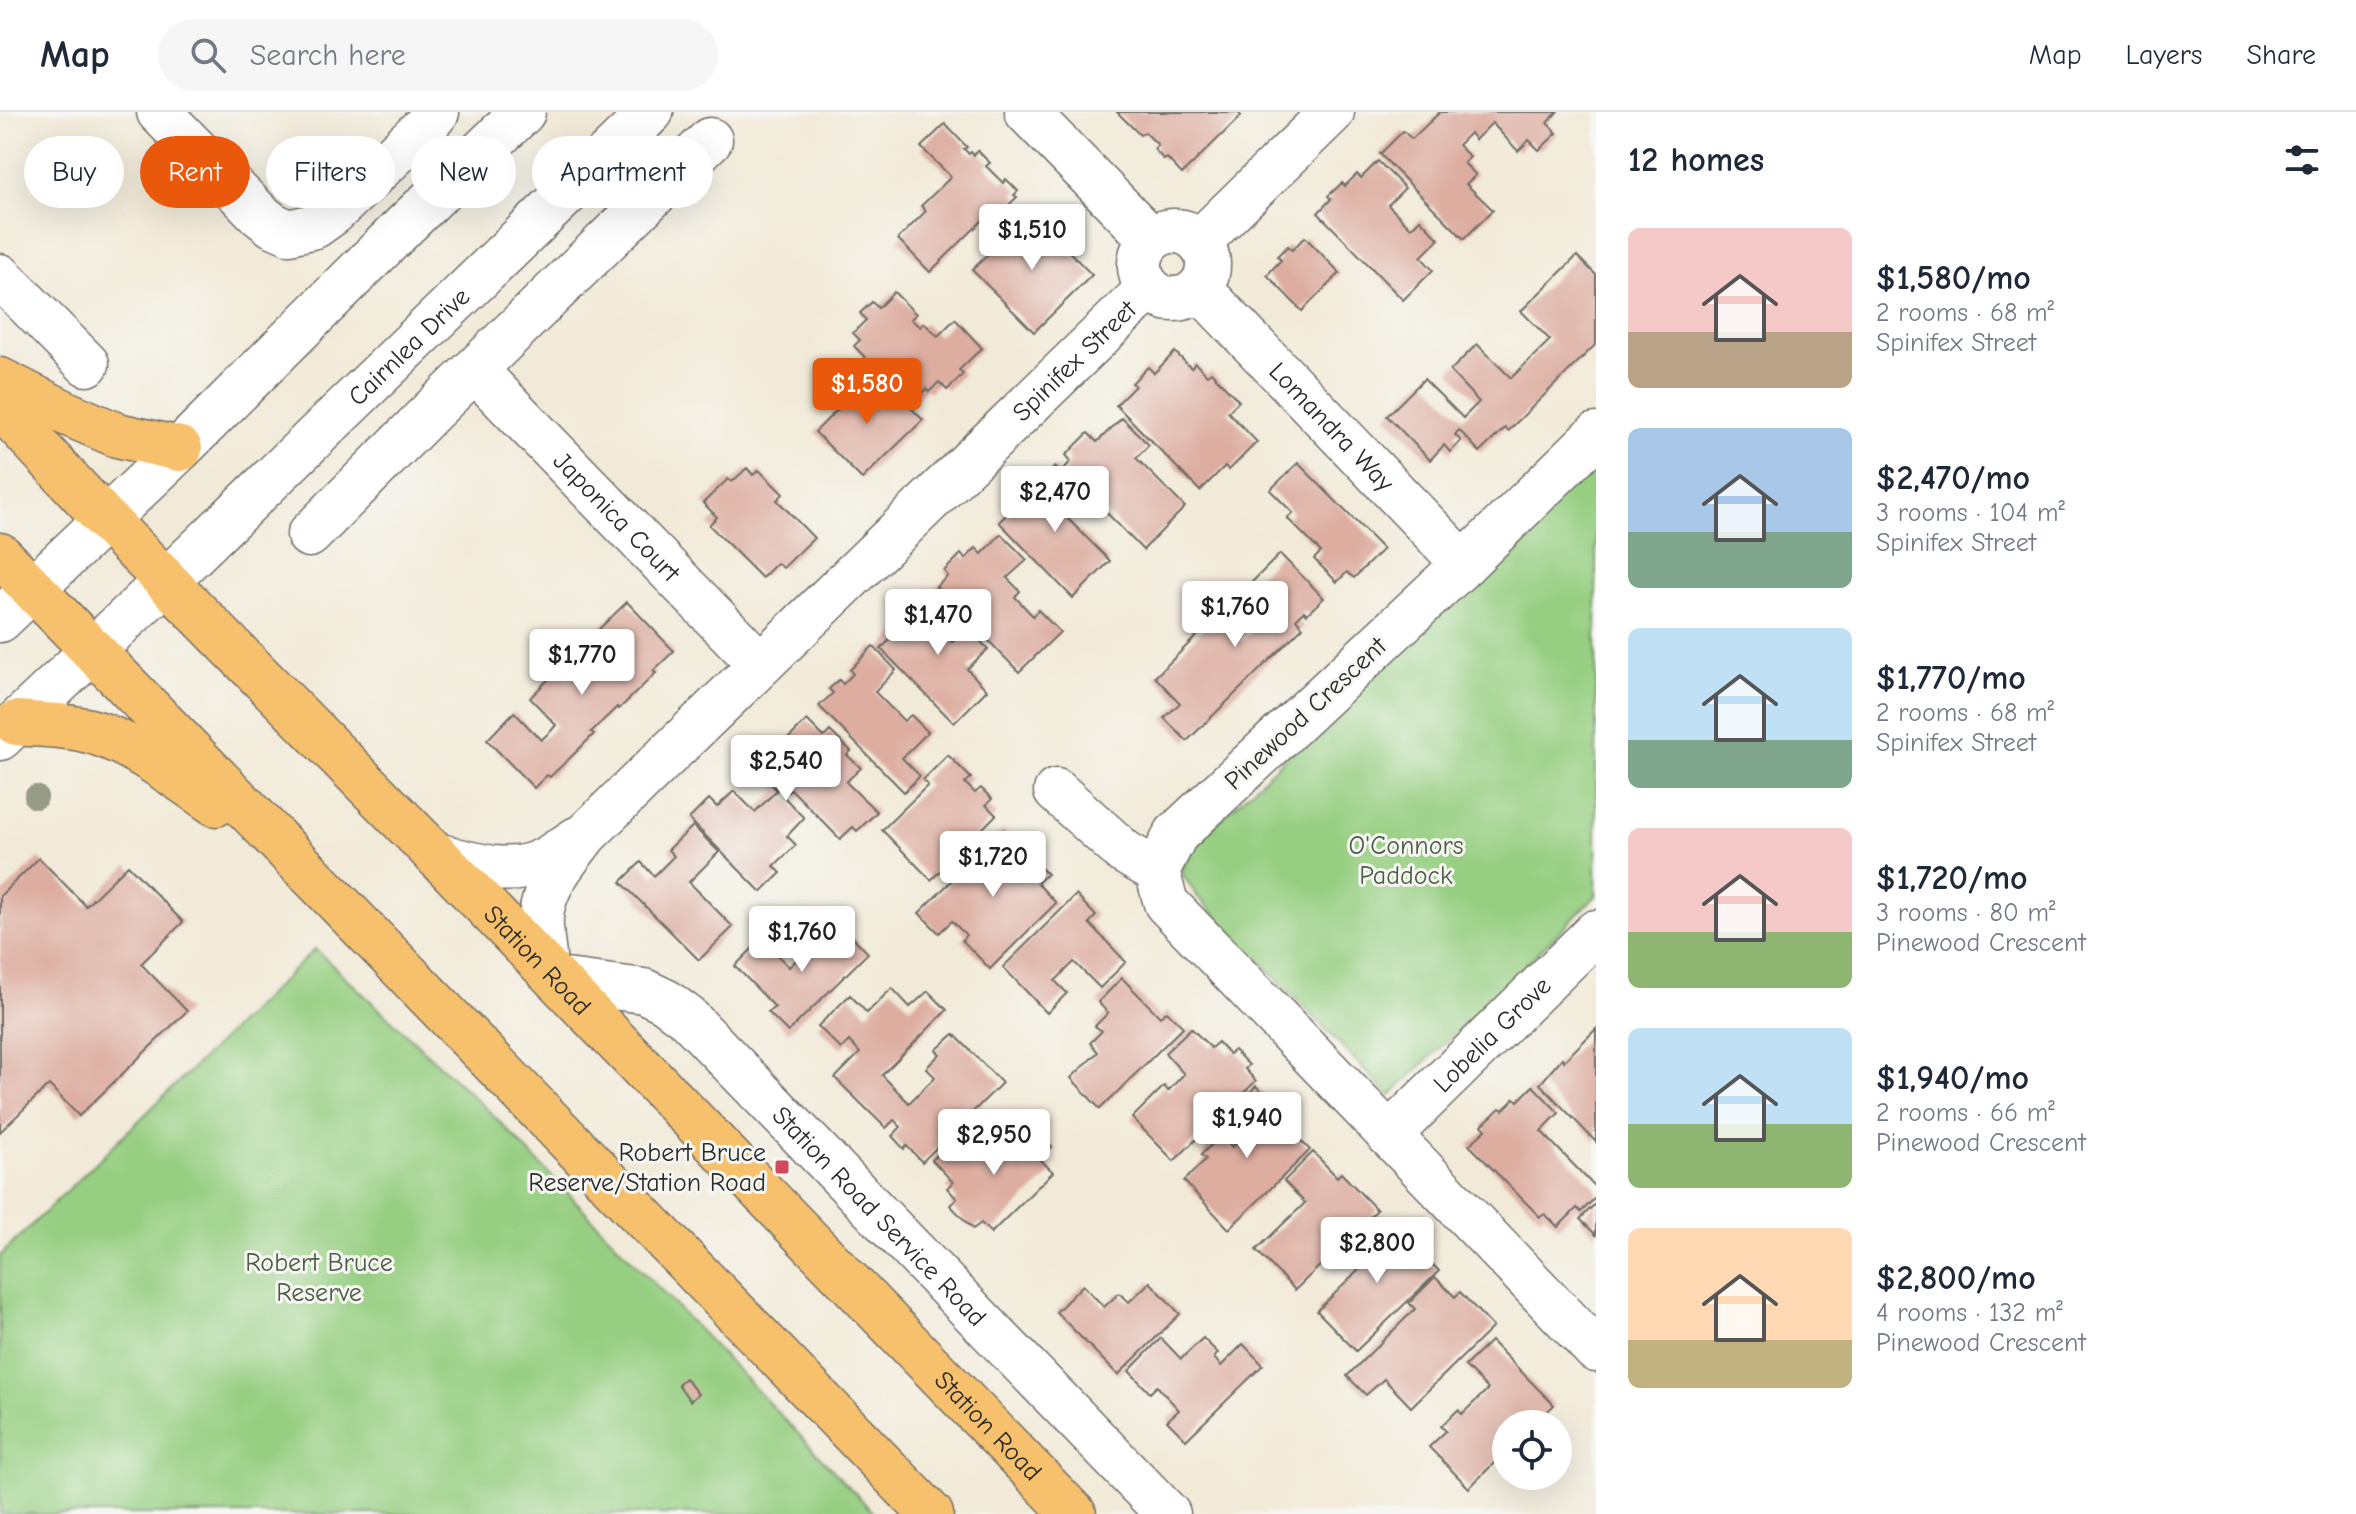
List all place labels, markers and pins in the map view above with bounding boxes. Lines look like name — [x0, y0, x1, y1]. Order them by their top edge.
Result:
pin: $1,510 — [967, 204, 1097, 272]
pin: $1,580 — [802, 358, 932, 426]
pin: $2,470 — [990, 466, 1120, 534]
pin: $1,760 — [1170, 581, 1300, 649]
pin: $1,470 — [873, 589, 1003, 657]
pin: $1,770 — [517, 629, 647, 697]
pin: $2,540 — [721, 735, 851, 803]
pin: $1,720 — [928, 831, 1058, 899]
pin: $1,760 — [737, 906, 867, 974]
pin: $1,940 — [1182, 1092, 1312, 1160]
pin: $2,950 — [929, 1109, 1059, 1177]
place label: Robert Bruce Reserve/Station Road — [528, 1138, 766, 1198]
marker: Robert Bruce Reserve/Station Road — [773, 1158, 791, 1176]
pin: $2,800 — [1312, 1217, 1442, 1285]

